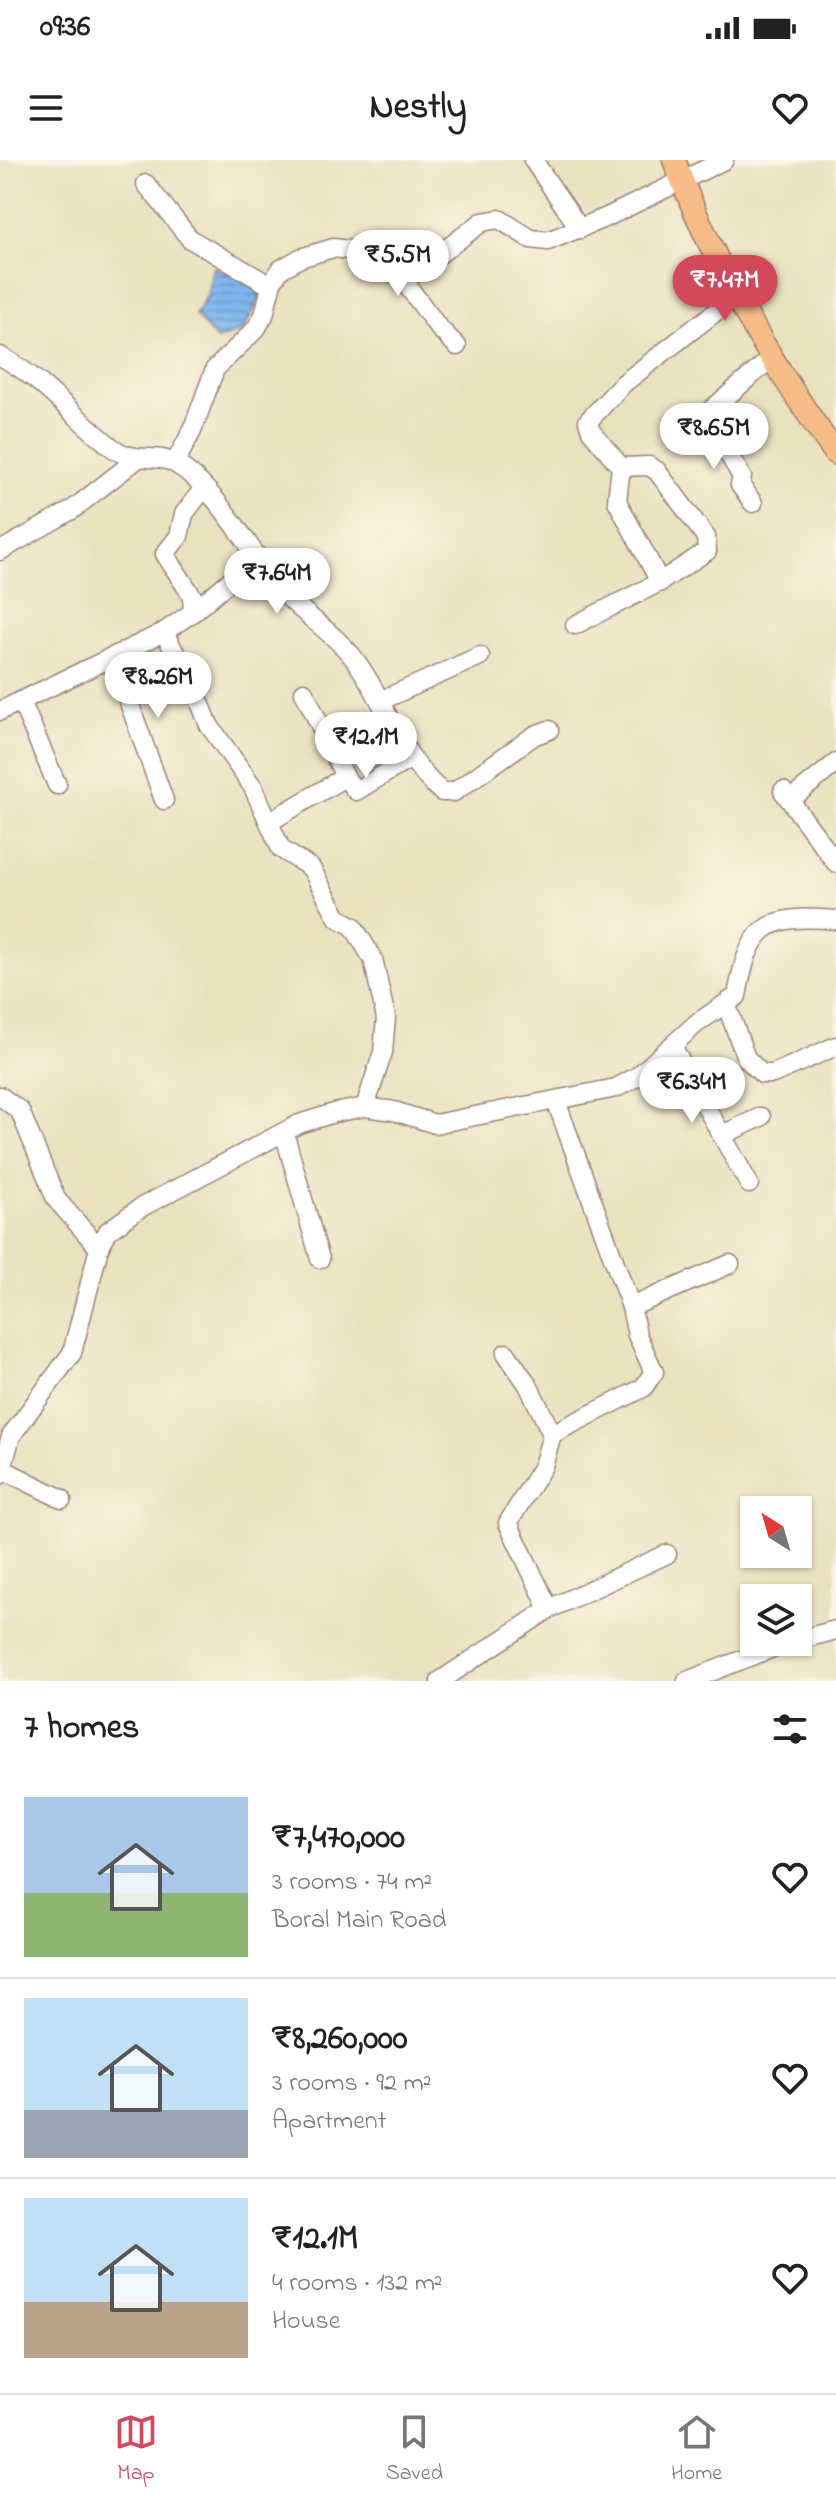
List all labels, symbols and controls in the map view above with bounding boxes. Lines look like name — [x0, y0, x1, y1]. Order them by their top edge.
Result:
text: 09:36 — [40, 6, 90, 50]
text: Nestly — [370, 82, 466, 135]
icon: menu — [24, 86, 68, 130]
icon: heart — [768, 86, 812, 130]
pin: ₹5.5M — [342, 230, 454, 298]
text: ₹5.5M — [365, 237, 431, 275]
pin: ₹7.47M — [660, 255, 790, 323]
text: ₹7.47M — [691, 262, 759, 300]
pin: ₹8.65M — [649, 403, 779, 471]
text: ₹8.65M — [678, 410, 750, 448]
pin: ₹7.64M — [212, 548, 342, 616]
text: ₹7.64M — [242, 555, 312, 593]
pin: ₹8.26M — [93, 652, 223, 720]
text: ₹8.26M — [123, 659, 193, 697]
pin: ₹12.1M — [301, 712, 431, 780]
text: ₹12.1M — [333, 719, 399, 757]
pin: ₹6.34M — [627, 1057, 757, 1125]
text: ₹6.34M — [657, 1064, 727, 1102]
north arrow — [740, 1496, 812, 1568]
map controls — [740, 1496, 812, 1656]
button: layers — [740, 1584, 812, 1656]
text: 7 homes — [24, 1704, 139, 1754]
icon: filters — [768, 1707, 812, 1751]
text: ₹7,470,000 — [272, 1814, 405, 1864]
icon: home — [88, 1829, 184, 1925]
icon: heart — [768, 1855, 812, 1899]
text: 3 rooms · 74 m² — [272, 1864, 432, 1902]
text: Boral Main Road — [272, 1902, 446, 1940]
text: ₹8,260,000 — [272, 2015, 407, 2065]
icon: home — [88, 2030, 184, 2126]
icon: heart — [768, 2056, 812, 2100]
text: 3 rooms · 92 m² — [272, 2065, 431, 2103]
text: Apartment — [272, 2103, 386, 2141]
text: ₹12.1M — [272, 2215, 359, 2265]
icon: home — [88, 2230, 184, 2326]
icon: heart — [768, 2256, 812, 2300]
text: 4 rooms · 132 m² — [272, 2265, 443, 2303]
text: House — [272, 2303, 340, 2341]
tab: Map — [114, 2410, 158, 2490]
tab: Saved — [386, 2410, 443, 2490]
tab: Home — [671, 2410, 722, 2490]

